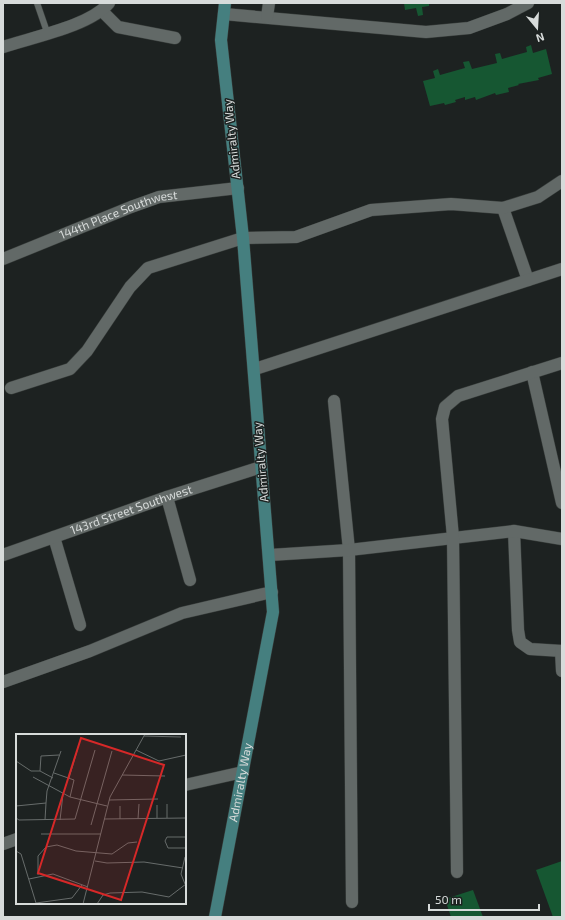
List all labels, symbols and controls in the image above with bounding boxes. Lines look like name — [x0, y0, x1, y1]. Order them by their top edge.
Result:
north arrow — [517, 8, 557, 48]
text: N — [534, 31, 546, 45]
street label: Admiralty Way — [220, 98, 242, 180]
street label: 144th Place Southwest — [57, 187, 179, 241]
street label: Admiralty Way — [249, 421, 270, 503]
street label: 143rd Street Southwest — [68, 481, 194, 537]
inset map — [16, 734, 186, 904]
street label: Admiralty Way — [225, 741, 254, 823]
scale bar — [429, 886, 539, 912]
text: 50 m — [435, 892, 462, 906]

